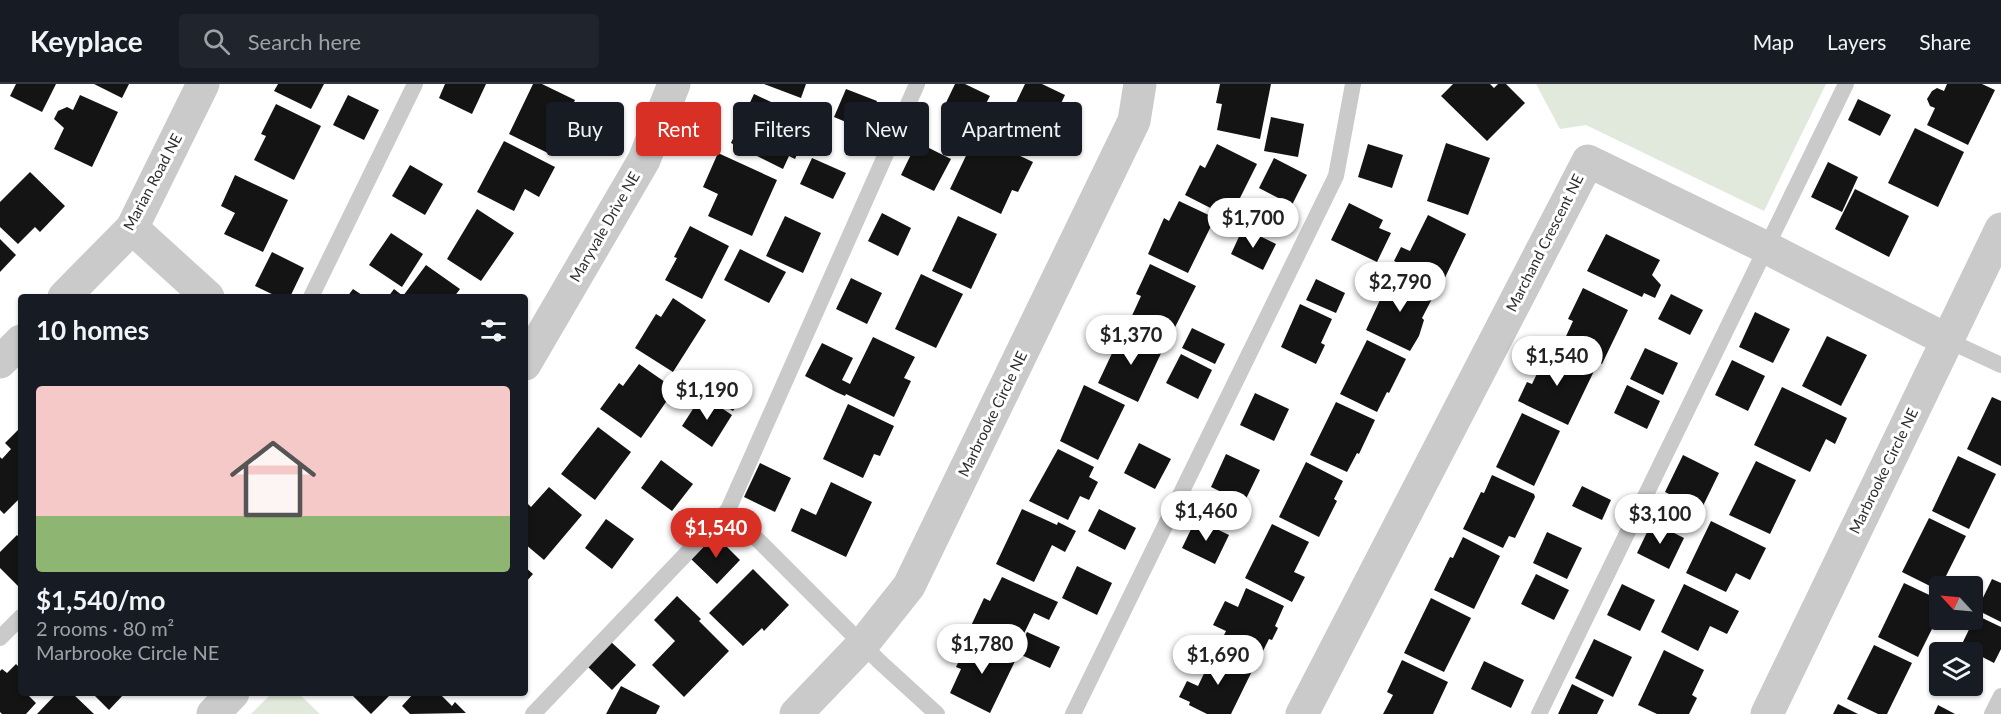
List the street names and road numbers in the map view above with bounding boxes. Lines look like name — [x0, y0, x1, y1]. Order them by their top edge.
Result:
street label: Marian Road NE — [119, 130, 185, 233]
street label: Maryvale Drive NE — [565, 168, 643, 285]
street label: Marchand Crescent NE — [1502, 171, 1587, 314]
street label: Marbrooke Circle NE — [954, 348, 1030, 479]
street label: Marbrooke Circle NE — [1845, 405, 1921, 536]

